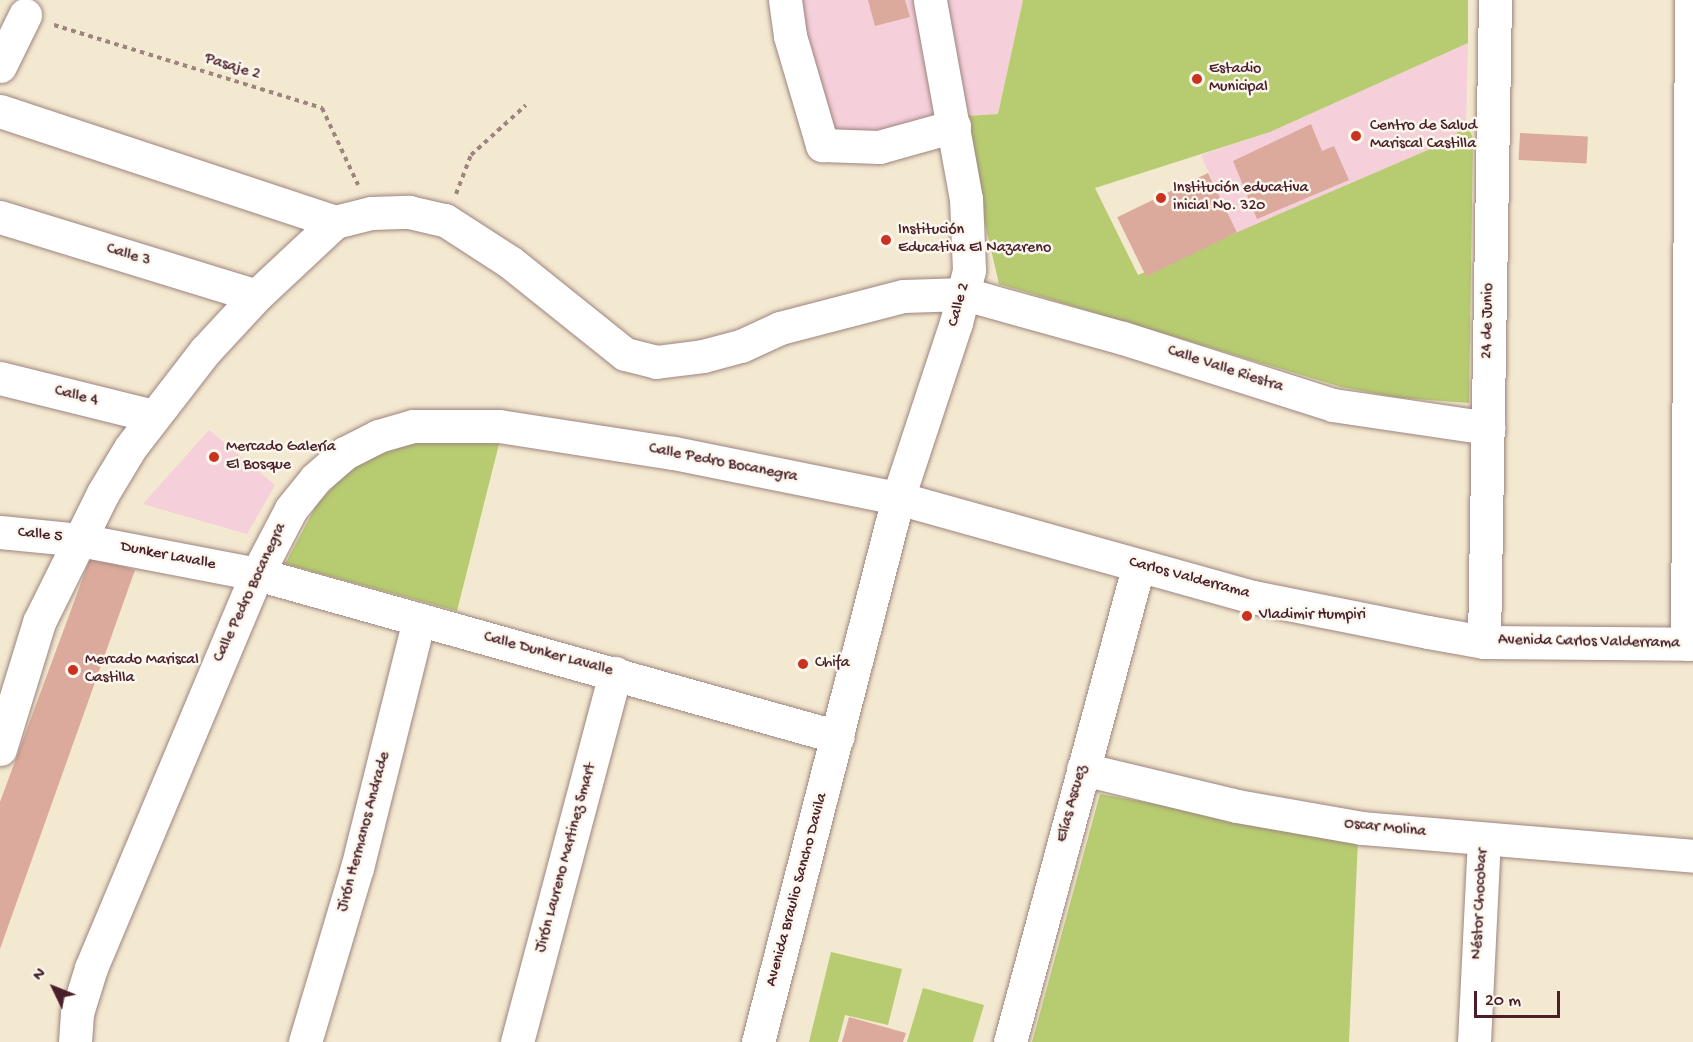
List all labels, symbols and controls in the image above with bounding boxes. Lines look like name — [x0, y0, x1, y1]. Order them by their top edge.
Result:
street label: Pasaje 2 — [202, 50, 262, 86]
place label: Estadio Municipal — [1209, 60, 1268, 98]
marker: Estadio Municipal — [1190, 72, 1204, 86]
place label: Centro de Salud Mariscal Castilla — [1370, 117, 1477, 155]
marker: Centro de Salud Mariscal Castilla — [1347, 127, 1365, 145]
place label: Institución educativa inicial No. 320 — [1173, 179, 1308, 217]
marker: Institución educativa inicial No. 320 — [1154, 191, 1168, 205]
place label: Institución Educativa El Nazareno — [898, 221, 1051, 259]
marker: Institución Educativa El Nazareno — [879, 233, 893, 247]
street label: Calle 3 — [104, 240, 152, 272]
street label: Calle 2 — [945, 281, 975, 329]
street label: 24 de Junio — [1479, 283, 1499, 359]
street label: Calle Valle Riestra — [1165, 342, 1285, 398]
street label: Calle 4 — [52, 382, 100, 412]
place label: Mercado Galería El Bosque — [226, 438, 336, 476]
street label: Calle Pedro Bocanegra — [647, 440, 799, 488]
marker: Mercado Galería El Bosque — [207, 450, 221, 464]
street label: Calle Pedro Bocanegra — [210, 520, 292, 666]
street label: Calle 5 — [17, 524, 63, 548]
street label: Dunker Lavalle — [119, 538, 217, 576]
street label: Carlos Valderrama — [1127, 554, 1251, 604]
place label: Vladimir Humpiri — [1259, 606, 1366, 626]
marker: Vladimir Humpiri — [1240, 609, 1254, 623]
street label: Calle Dunker Lavalle — [481, 629, 615, 681]
street label: Avenida Carlos Valderrama — [1498, 632, 1680, 654]
place label: Mercado Mariscal Castilla — [85, 651, 199, 689]
place label: Chifa — [815, 654, 850, 674]
marker: Chifa — [796, 657, 810, 671]
marker: Mercado Mariscal Castilla — [66, 663, 80, 677]
street label: Jirón Hermanos Andrade — [334, 750, 396, 914]
street label: Jirón Laureno Martinez Smart — [532, 761, 602, 955]
street label: Elías Ascuez — [1053, 763, 1093, 845]
street label: Avenida Braulio Sancho Davila — [763, 791, 833, 989]
street label: Oscar Molina — [1343, 815, 1427, 843]
street label: Néstor Chocobar — [1469, 848, 1493, 960]
north arrow — [24, 958, 84, 1018]
text: N — [30, 965, 51, 986]
scale bar — [1477, 979, 1562, 1017]
text: 20 m — [1485, 991, 1521, 1012]

